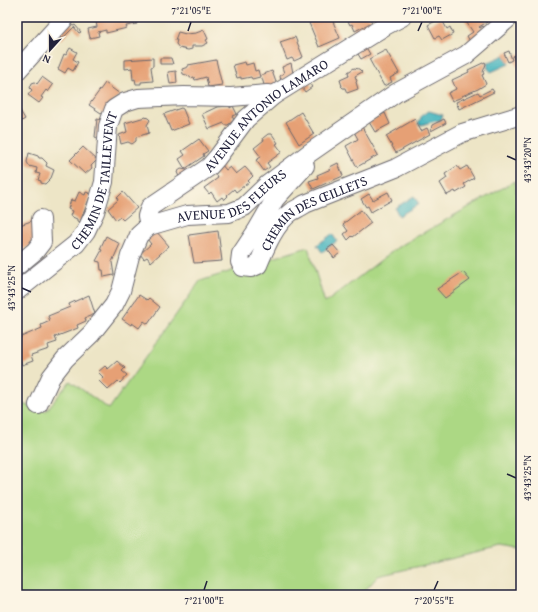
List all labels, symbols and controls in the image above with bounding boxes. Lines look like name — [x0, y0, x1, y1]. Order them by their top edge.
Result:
text: 7°21'05"E — [171, 3, 211, 18]
text: 7°21'00"E — [402, 3, 442, 18]
north arrow — [30, 30, 70, 70]
text: N — [40, 50, 53, 68]
street label: AVENUE ANTONIO LAMARO — [199, 54, 332, 176]
street label: CHEMIN DE TAILLEVENT — [66, 108, 122, 255]
text: 43°43'20"N — [520, 137, 535, 183]
street label: AVENUE DES FLEURS — [174, 164, 291, 228]
street label: CHEMIN DES ŒILLETS — [256, 170, 370, 254]
text: 43°43'25"N — [4, 265, 19, 311]
text: 43°43'25"N — [520, 455, 535, 501]
text: 7°21'00"E — [184, 593, 224, 608]
text: 7°20'55"E — [414, 593, 454, 608]

